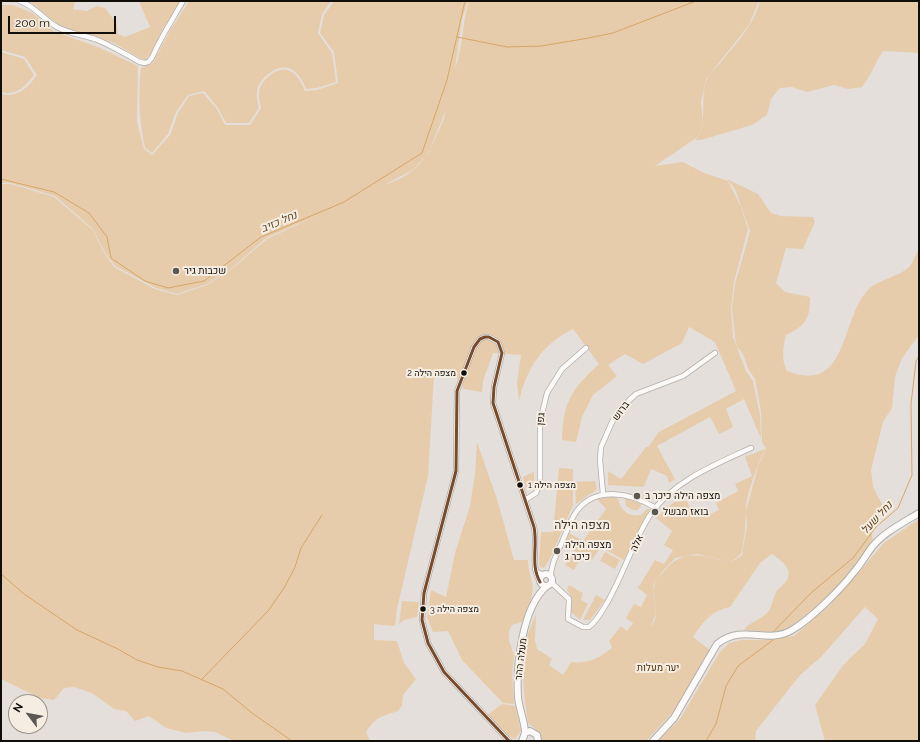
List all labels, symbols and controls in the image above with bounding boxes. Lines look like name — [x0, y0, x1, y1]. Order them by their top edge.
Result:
scale bar — [10, 8, 118, 34]
text: 200 m — [15, 16, 50, 30]
water label: נחל כזיב — [259, 209, 299, 235]
place label: שכבות גיר — [184, 265, 226, 277]
marker: שכבות גיר — [171, 266, 181, 276]
place label: מצפה הילה 2 — [407, 368, 456, 378]
marker: מצפה הילה 2 — [459, 368, 469, 378]
street label: ברוש — [610, 399, 632, 423]
street label: גפן — [534, 412, 548, 426]
marker: מצפה הילה 1 — [515, 480, 525, 490]
place label: מצפה הילה 1 — [528, 480, 576, 490]
place label: מצפה הילה כיכר ב — [645, 490, 720, 502]
marker: מצפה הילה כיכר ב — [632, 491, 642, 501]
water label: נחל שעל — [859, 499, 895, 537]
place label: בואז מבשל — [663, 506, 708, 518]
marker: בואז מבשל — [650, 507, 660, 517]
district label: מצפה הילה — [554, 518, 610, 532]
street label: אלה — [628, 533, 646, 553]
place label: מצפה הילה כיכר ג — [565, 539, 611, 562]
marker: מצפה הילה כיכר ג — [552, 546, 562, 556]
marker: מצפה הילה 3 — [418, 604, 428, 614]
place label: מצפה הילה 3 — [430, 604, 479, 614]
street label: מעלה ההר — [512, 637, 530, 681]
park label: יער מעלות — [637, 662, 679, 674]
north arrow — [8, 694, 48, 734]
text: N — [11, 701, 26, 715]

